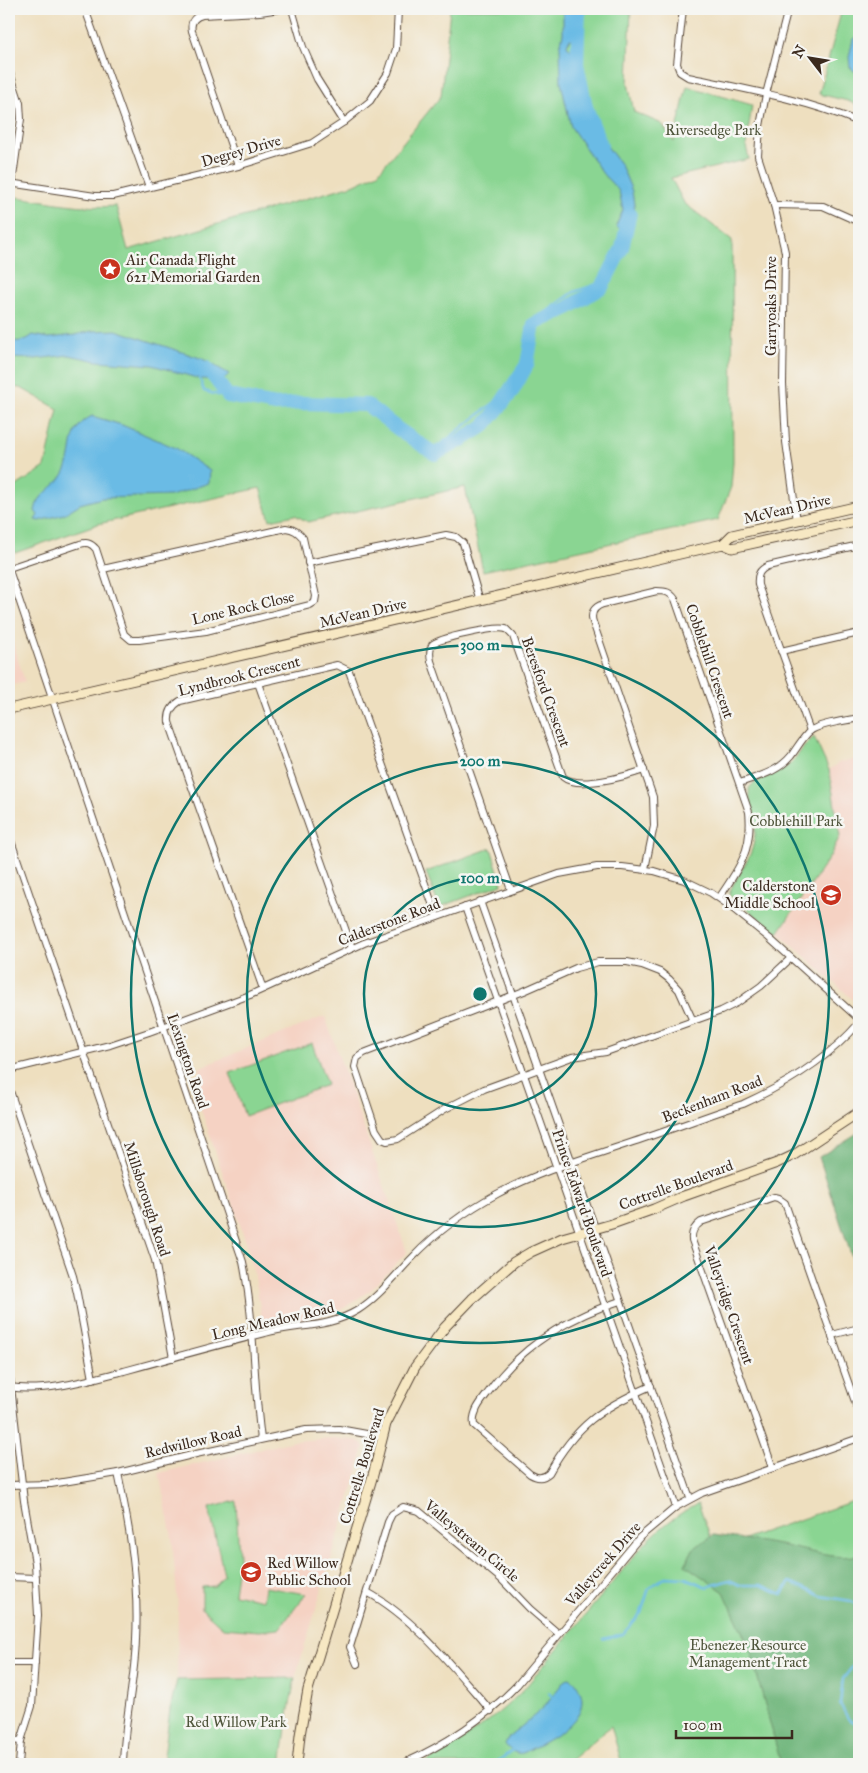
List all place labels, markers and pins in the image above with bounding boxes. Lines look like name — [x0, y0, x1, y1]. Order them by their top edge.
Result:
place label: Air Canada Flight 621 Memorial Garden — [125, 251, 260, 286]
place icon: Air Canada Flight 621 Memorial Garden — [98, 257, 122, 281]
place label: Calderstone Middle School — [724, 877, 816, 912]
school or university icon: Calderstone Middle School — [819, 883, 843, 907]
centre of rings — [471, 985, 489, 1003]
place label: Red Willow Public School — [267, 1554, 352, 1589]
school or university icon: Red Willow Public School — [239, 1560, 263, 1584]

